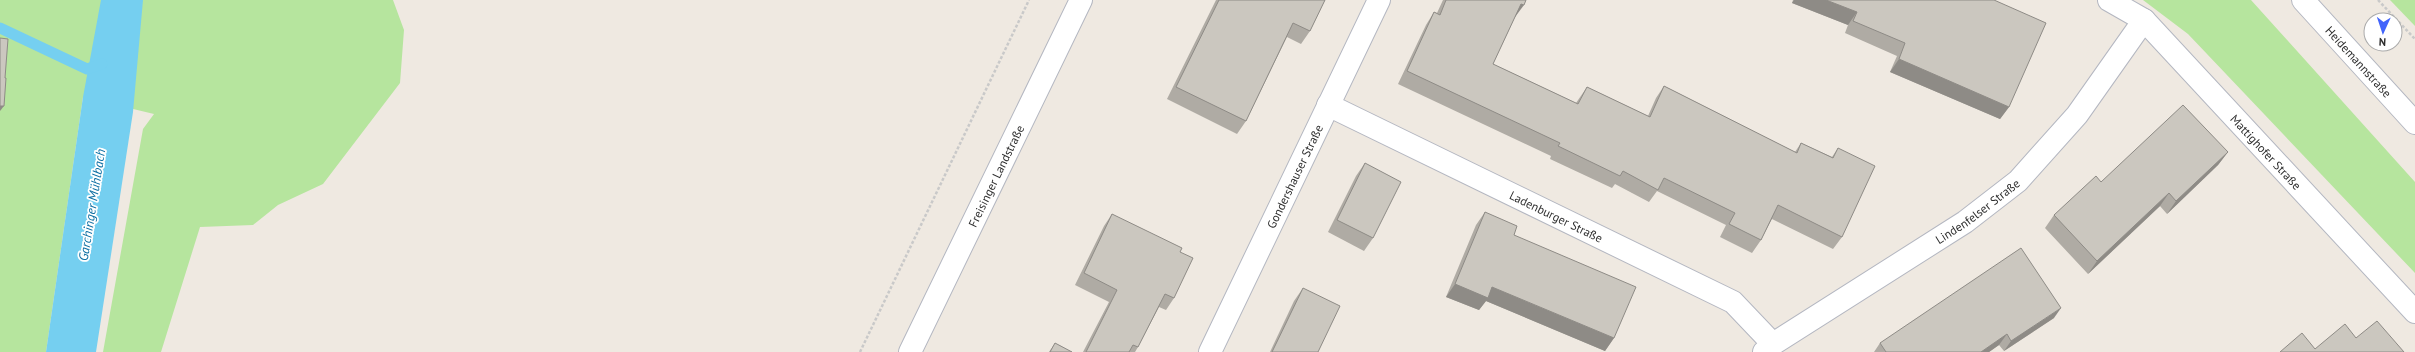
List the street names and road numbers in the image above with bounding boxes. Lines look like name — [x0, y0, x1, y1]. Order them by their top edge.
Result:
street label: Heidemannstraße — [2323, 23, 2395, 100]
street label: Mattighofer Straße — [2228, 111, 2305, 192]
street label: Freisinger Landstraße — [964, 122, 1027, 229]
street label: Gondershauser Straße — [1263, 122, 1326, 231]
street label: Lindenfelser Straße — [1932, 175, 2022, 246]
street label: Ladenburger Straße — [1507, 187, 1605, 245]

